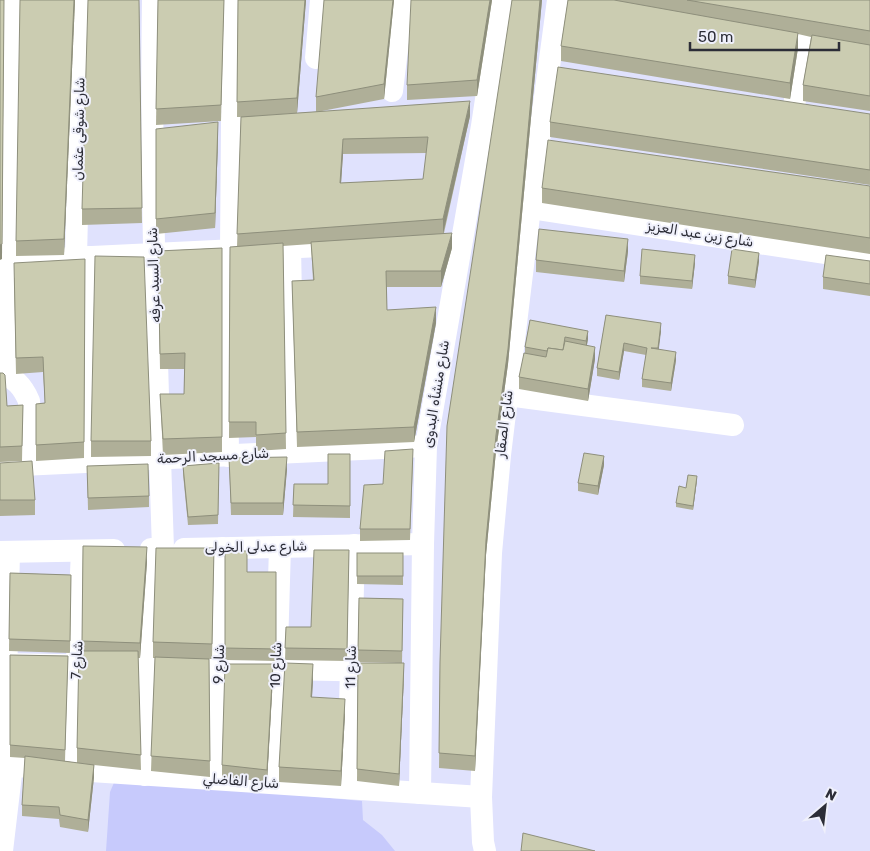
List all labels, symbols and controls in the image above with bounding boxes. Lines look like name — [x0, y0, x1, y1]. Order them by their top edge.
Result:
scale bar — [690, 20, 839, 52]
text: 50 m — [698, 28, 733, 46]
street label: شارع شوقى عثمان — [70, 77, 90, 181]
street label: شارع زين عبد العزيز — [644, 217, 755, 253]
street label: شارع السيد عرفه — [144, 227, 166, 323]
street label: شارع منشأه البدوى — [419, 339, 455, 450]
street label: شارع الصقار — [491, 389, 519, 460]
street label: شارع مسجد الرحمة — [156, 445, 270, 469]
street label: شارع عدلى الخولى — [205, 538, 307, 558]
street label: شارع 7 — [68, 640, 88, 680]
street label: شارع 10 — [267, 642, 287, 688]
street label: شارع 9 — [210, 644, 230, 684]
street label: شارع 11 — [342, 645, 362, 689]
street label: شارع الفاضلي — [202, 770, 280, 794]
north arrow — [800, 781, 850, 831]
text: N — [822, 785, 839, 805]

